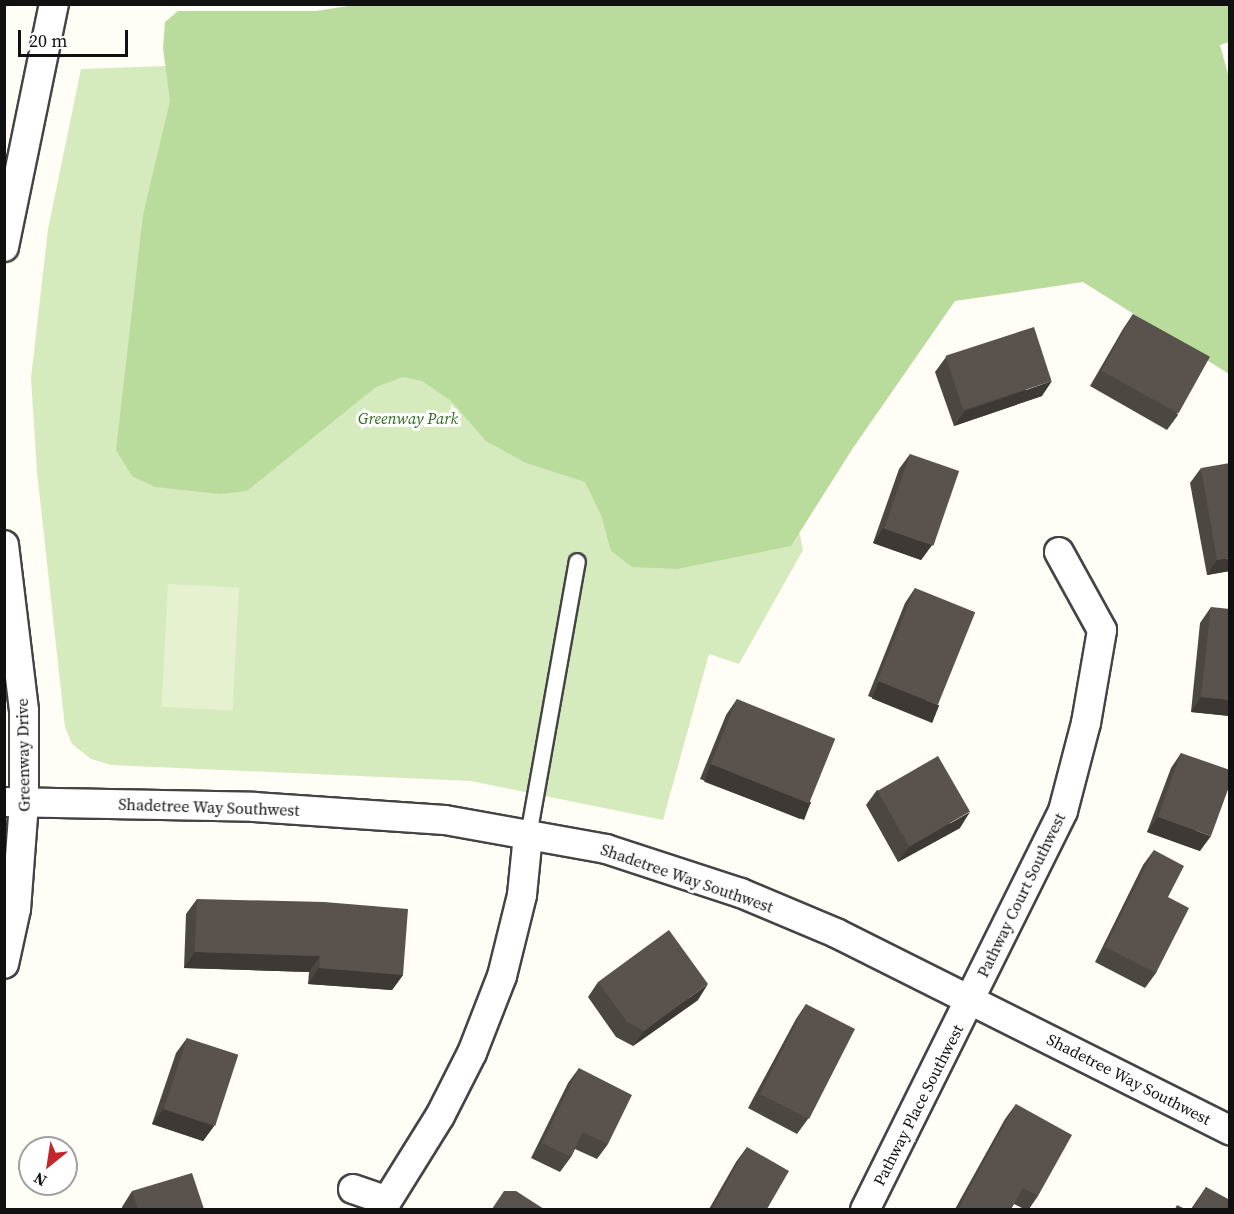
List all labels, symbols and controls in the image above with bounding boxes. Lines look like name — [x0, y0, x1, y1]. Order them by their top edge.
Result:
scale bar — [21, 18, 130, 56]
text: 20 m — [29, 28, 67, 53]
park label: Greenway Park — [358, 408, 458, 428]
street label: Greenway Drive — [12, 698, 34, 812]
street label: Shadetree Way Southwest — [118, 794, 300, 820]
street label: Pathway Court Southwest — [973, 810, 1069, 980]
street label: Shadetree Way Southwest — [598, 839, 776, 917]
street label: Pathway Place Southwest — [869, 1021, 967, 1189]
street label: Shadetree Way Southwest — [1044, 1029, 1214, 1129]
north arrow — [18, 1136, 78, 1196]
text: N — [29, 1167, 51, 1192]

